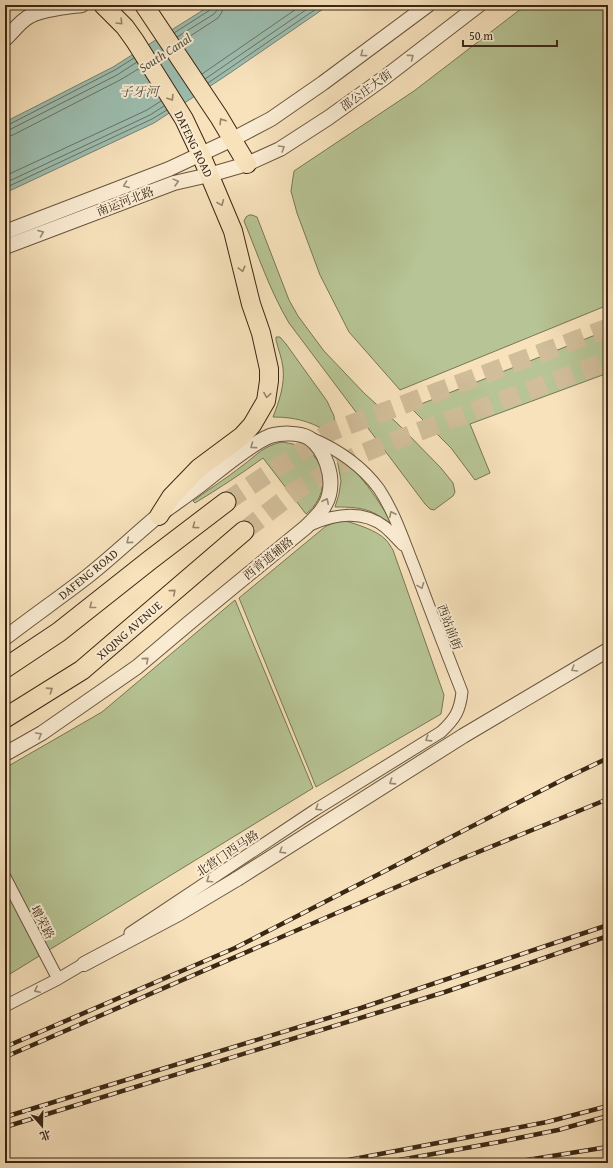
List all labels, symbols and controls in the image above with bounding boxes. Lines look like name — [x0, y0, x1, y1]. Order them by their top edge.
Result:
one-way arrow — [115, 17, 123, 25]
scale bar — [463, 22, 557, 48]
text: 50 m — [469, 27, 493, 44]
water label: South Canal — [135, 29, 195, 77]
one-way arrow — [361, 49, 368, 56]
one-way arrow — [407, 55, 414, 62]
street label: 邵公庄大街 — [337, 65, 396, 115]
water label: 子牙河 — [119, 82, 160, 101]
one-way arrow — [166, 94, 173, 101]
street label: DAFENG ROAD — [171, 108, 217, 180]
one-way arrow — [219, 118, 226, 125]
one-way arrow — [278, 145, 285, 152]
one-way arrow — [173, 179, 179, 187]
one-way arrow — [123, 181, 130, 189]
street label: 南运河北路 — [94, 182, 156, 220]
one-way arrow — [217, 199, 225, 206]
one-way arrow — [38, 230, 45, 238]
one-way arrow — [238, 266, 246, 272]
one-way arrow — [263, 392, 272, 398]
one-way arrow — [250, 441, 257, 448]
one-way arrow — [321, 498, 329, 505]
one-way arrow — [389, 511, 397, 518]
one-way arrow — [192, 521, 199, 528]
street label: 西青道辅路 — [239, 533, 297, 583]
one-way arrow — [127, 536, 134, 543]
street label: DAFENG ROAD — [55, 545, 121, 603]
one-way arrow — [416, 583, 425, 590]
one-way arrow — [169, 589, 176, 596]
street label: XIQING AVENUE — [93, 597, 165, 663]
one-way arrow — [89, 601, 97, 608]
street label: 西站前街 — [433, 602, 467, 653]
one-way arrow — [141, 658, 148, 665]
one-way arrow — [571, 664, 578, 671]
one-way arrow — [46, 687, 53, 695]
one-way arrow — [35, 732, 42, 739]
one-way arrow — [425, 735, 432, 742]
one-way arrow — [389, 777, 396, 784]
one-way arrow — [315, 803, 322, 811]
street label: 北营门西马路 — [192, 826, 262, 880]
one-way arrow — [279, 846, 286, 853]
one-way arrow — [207, 875, 214, 882]
street label: 增荣路 — [27, 902, 59, 942]
one-way arrow — [34, 985, 42, 992]
north arrow — [22, 1106, 62, 1146]
text: 北 — [38, 1126, 53, 1145]

